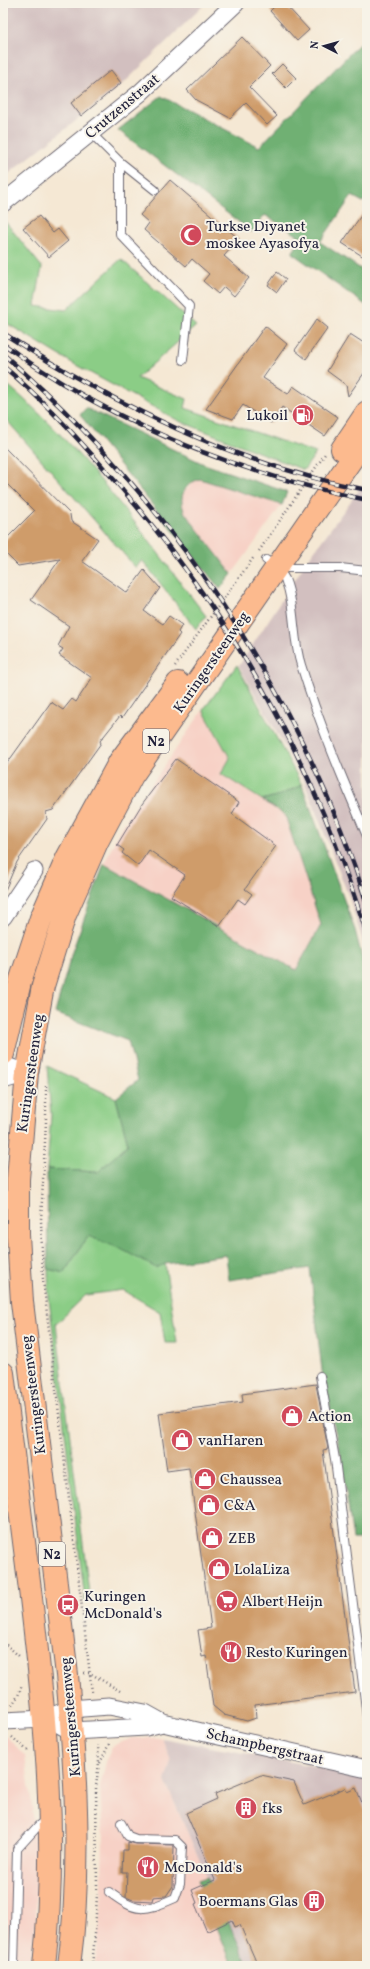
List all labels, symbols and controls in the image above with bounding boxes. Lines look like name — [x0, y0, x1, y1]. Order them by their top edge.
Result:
north arrow — [304, 26, 344, 66]
text: N — [308, 40, 323, 50]
street label: Crutzenstraat — [81, 70, 165, 145]
place label: Turkse Diyanet moskee Ayasofya — [206, 217, 319, 255]
mosque icon: Turkse Diyanet moskee Ayasofya — [178, 222, 204, 248]
fuel station icon: Lukoil — [290, 402, 316, 428]
place label: Lukoil — [246, 406, 288, 427]
street label: Kuringersteenweg — [169, 608, 255, 718]
road number: N2 — [143, 729, 169, 753]
street label: Kuringersteenweg — [13, 1012, 50, 1134]
street label: Kuringersteenweg — [17, 1334, 52, 1456]
shop icon: Action — [279, 1403, 305, 1429]
place label: Action — [308, 1407, 352, 1428]
shop icon: vanHaren — [169, 1427, 195, 1453]
place label: vanHaren — [198, 1431, 264, 1452]
shop icon: Chaussea — [192, 1466, 218, 1492]
place label: Chaussea — [220, 1470, 282, 1491]
shop icon: C&A — [196, 1492, 222, 1518]
place label: C&A — [224, 1496, 256, 1517]
shop icon: ZEB — [199, 1525, 225, 1551]
place label: ZEB — [228, 1529, 256, 1550]
road number: N2 — [39, 1542, 65, 1566]
shop icon: LolaLiza — [206, 1556, 232, 1582]
place label: LolaLiza — [234, 1560, 290, 1581]
place label: Kuringen McDonald's — [84, 1587, 162, 1625]
supermarket icon: Albert Heijn — [214, 1588, 240, 1614]
bus stop icon: Kuringen McDonald's — [55, 1592, 81, 1618]
place label: Albert Heijn — [242, 1592, 323, 1613]
restaurant icon: Resto Kuringen — [218, 1639, 244, 1665]
place label: Resto Kuringen — [246, 1643, 348, 1664]
street label: Kuringersteenweg — [56, 1656, 87, 1777]
street label: Schampbergstraat — [204, 1724, 325, 1771]
building icon: fks — [233, 1795, 259, 1821]
place label: fks — [262, 1799, 282, 1820]
restaurant icon: McDonald's — [135, 1854, 161, 1880]
place label: McDonald's — [164, 1858, 242, 1879]
building icon: Boermans Glas — [301, 1888, 327, 1914]
place label: Boermans Glas — [199, 1892, 298, 1913]

